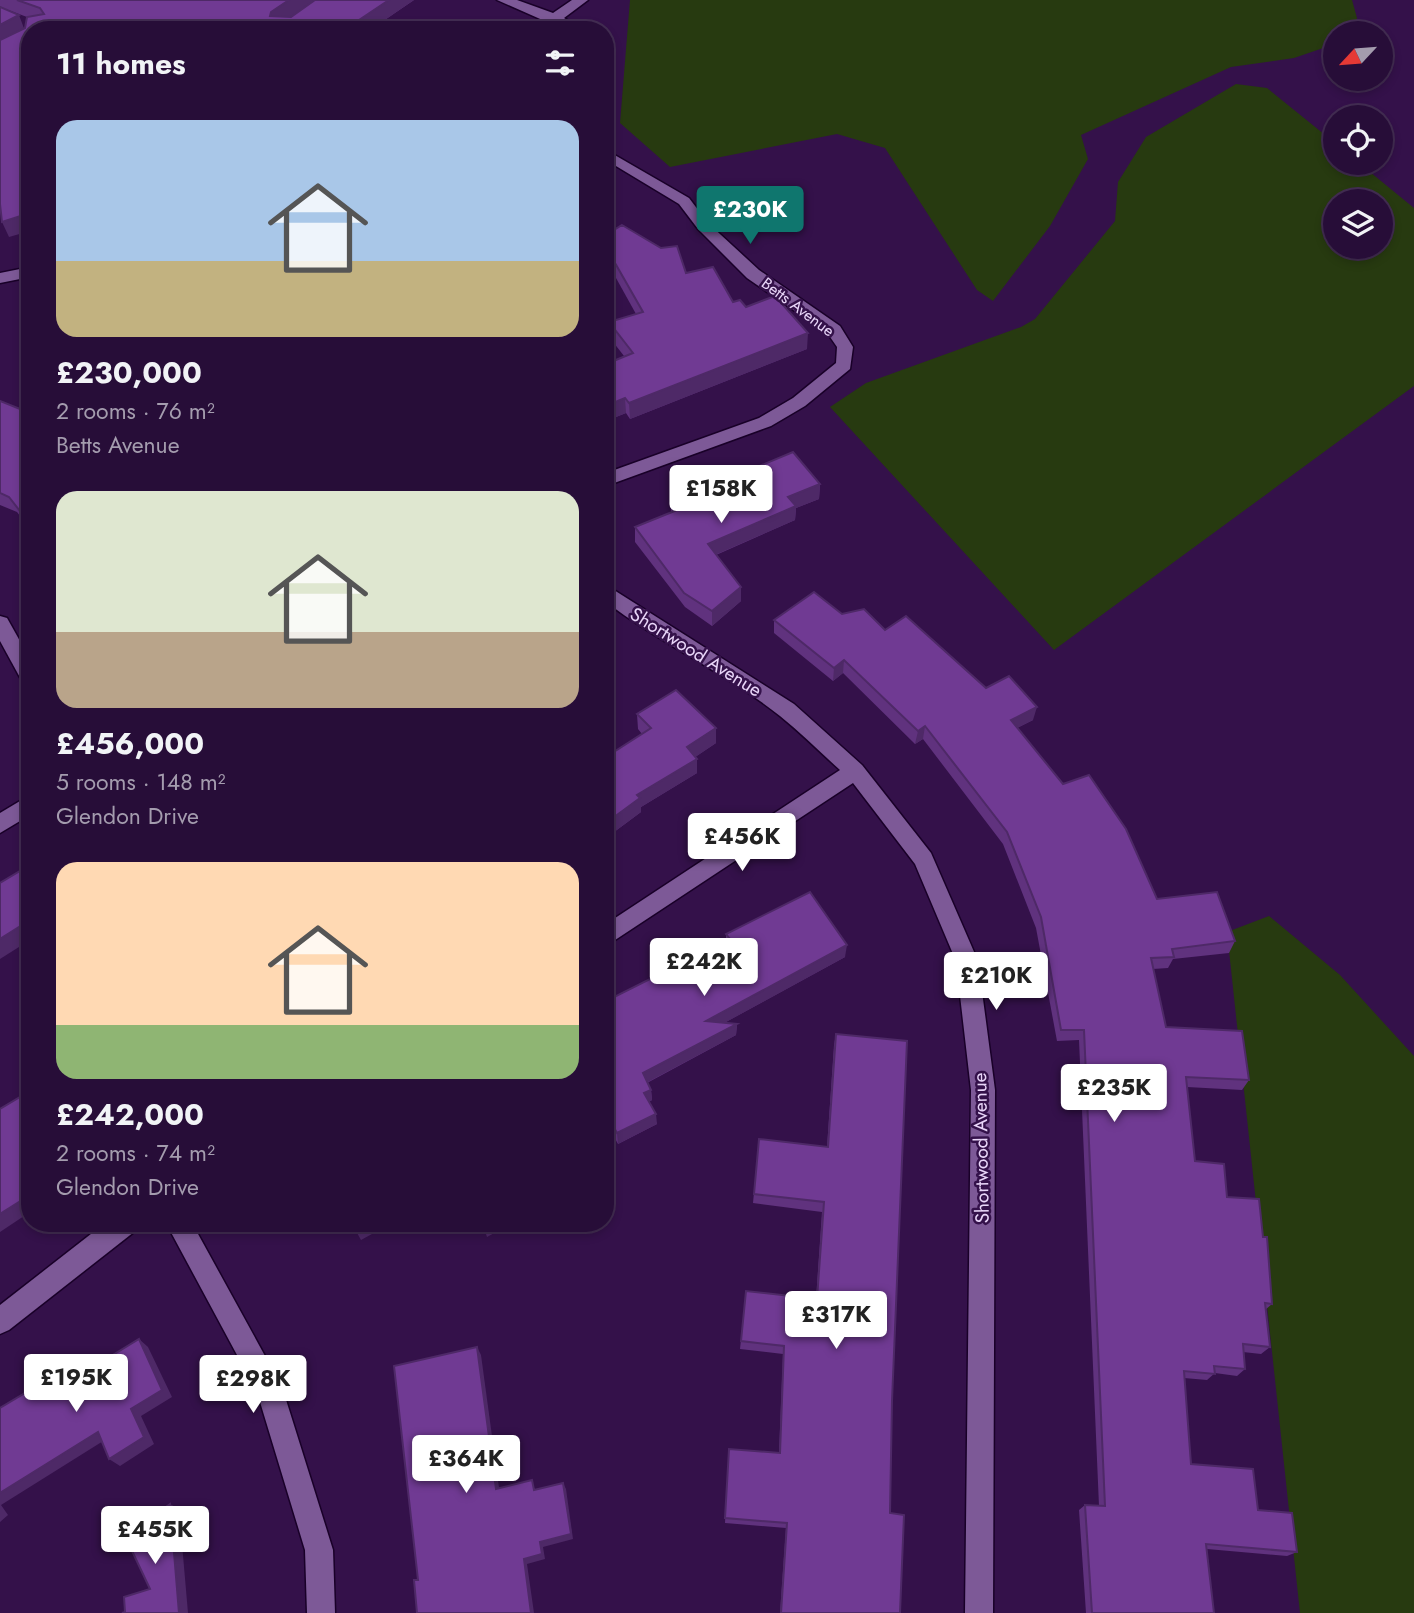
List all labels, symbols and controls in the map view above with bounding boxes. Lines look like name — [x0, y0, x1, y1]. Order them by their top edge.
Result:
north arrow — [1323, 21, 1393, 91]
map controls — [1323, 21, 1393, 259]
text: 11 homes — [56, 42, 186, 85]
icon: filters — [541, 44, 579, 82]
button: locate — [1323, 105, 1393, 175]
icon: home — [255, 165, 381, 291]
pin: £230K — [701, 187, 799, 246]
button: layers — [1323, 189, 1393, 259]
text: £230K — [713, 192, 787, 226]
street label: Betts Avenue — [757, 272, 839, 342]
text: £230,000 — [56, 351, 202, 394]
text: 2 rooms · 76 m² — [56, 394, 215, 428]
text: Betts Avenue — [56, 428, 180, 462]
pin: £158K — [672, 466, 770, 525]
text: £158K — [685, 471, 757, 505]
icon: home — [255, 536, 381, 662]
street label: Shortwood Avenue — [625, 601, 767, 704]
text: £456,000 — [56, 722, 204, 765]
text: 5 rooms · 148 m² — [56, 765, 226, 799]
text: Glendon Drive — [56, 799, 199, 833]
pin: £456K — [693, 814, 791, 873]
text: £456K — [704, 819, 780, 853]
icon: home — [255, 907, 381, 1033]
pin: £242K — [655, 939, 753, 998]
text: £242K — [666, 944, 742, 978]
pin: £210K — [947, 953, 1045, 1012]
text: £210K — [960, 958, 1032, 992]
pin: £235K — [1065, 1064, 1163, 1124]
text: £235K — [1077, 1070, 1151, 1104]
street label: Shortwood Avenue — [966, 1072, 996, 1224]
text: £242,000 — [56, 1093, 204, 1136]
text: 2 rooms · 74 m² — [56, 1136, 215, 1170]
text: Glendon Drive — [56, 1170, 199, 1204]
pin: £317K — [787, 1292, 885, 1351]
text: £317K — [801, 1297, 871, 1331]
pin: £195K — [27, 1354, 125, 1414]
pin: £298K — [204, 1356, 302, 1415]
text: £195K — [40, 1360, 112, 1394]
text: £298K — [215, 1361, 291, 1395]
pin: £364K — [417, 1436, 515, 1495]
text: £364K — [428, 1441, 504, 1475]
pin: £455K — [106, 1506, 204, 1566]
text: £455K — [117, 1512, 193, 1546]

